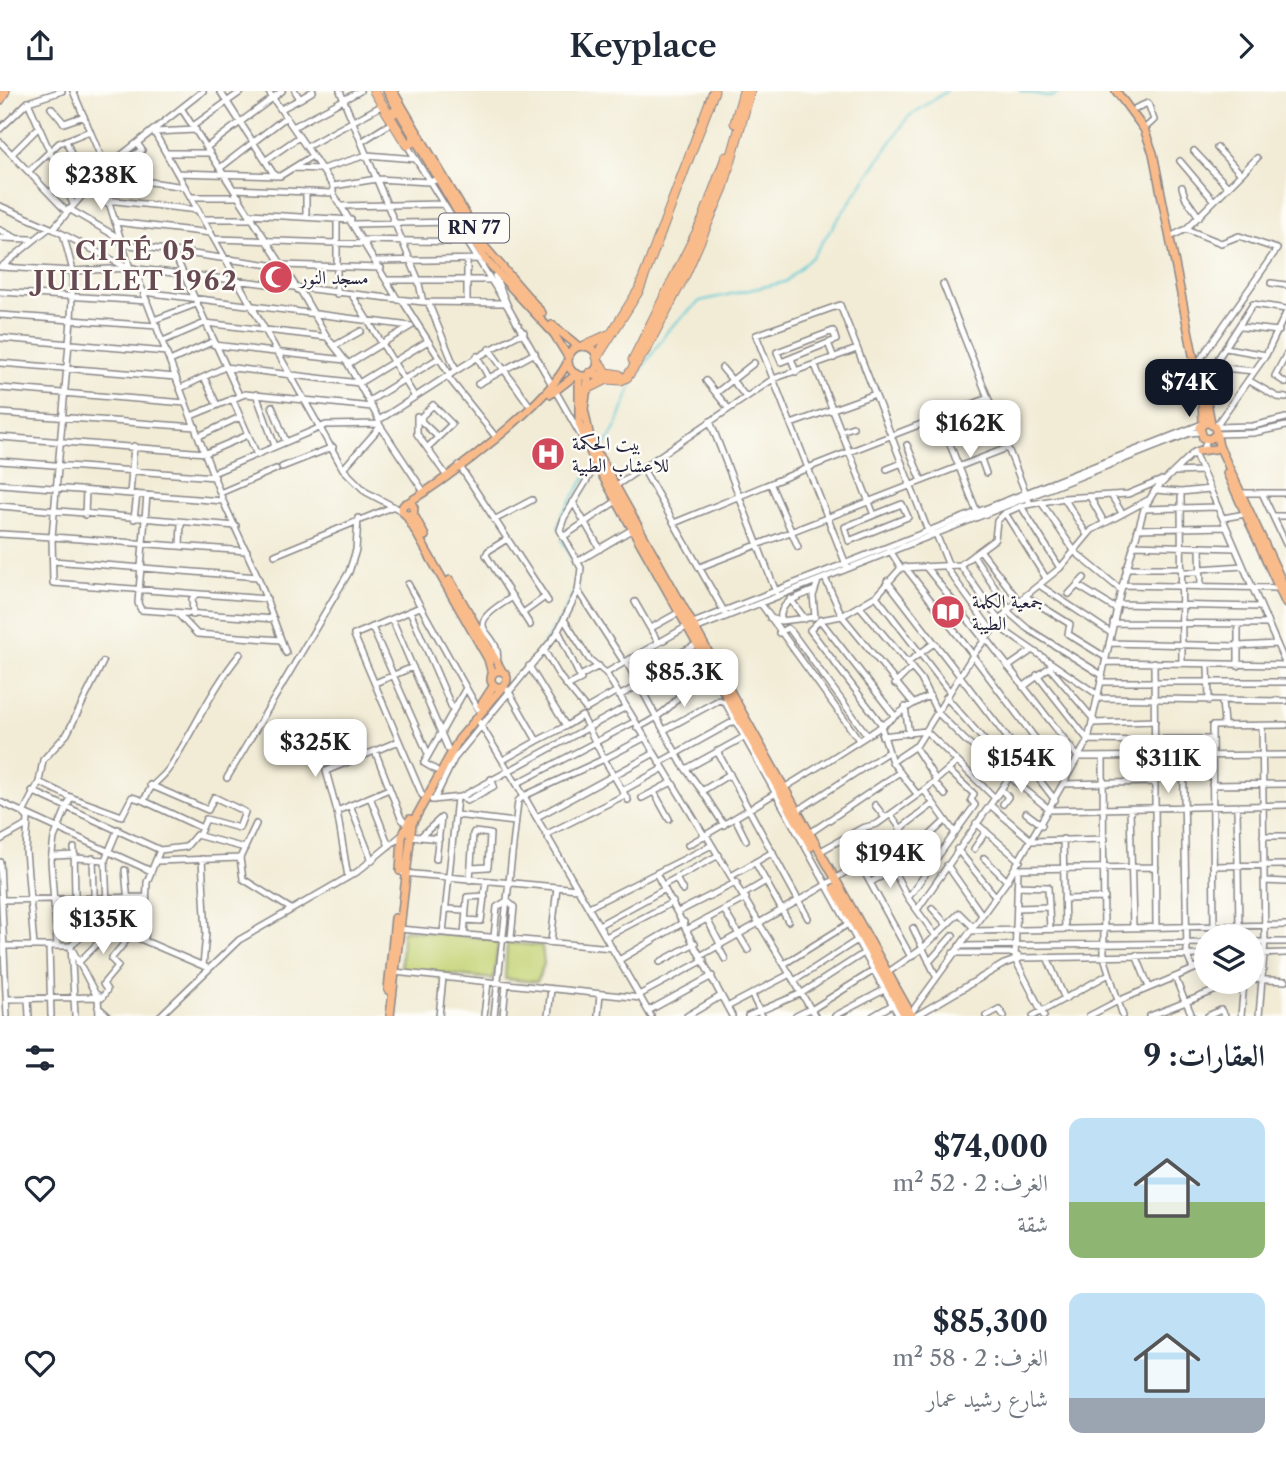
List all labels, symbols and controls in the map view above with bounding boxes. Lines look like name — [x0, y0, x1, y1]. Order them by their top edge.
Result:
text: Keyplace — [569, 26, 717, 65]
icon: share — [21, 27, 59, 65]
icon: forward — [1227, 27, 1265, 65]
pin: $238K — [52, 152, 150, 212]
text: $238K — [65, 161, 137, 189]
road number: RN 77 — [439, 213, 509, 243]
district label: CITÉ 05 JUILLET 1962 — [29, 235, 239, 297]
mosque icon: مسجد النور — [257, 258, 295, 296]
place label: مسجد النور — [298, 266, 369, 290]
pin: $74K — [1148, 359, 1230, 419]
text: $74K — [1161, 368, 1217, 396]
pin: $162K — [921, 401, 1019, 460]
text: $162K — [936, 409, 1004, 437]
place label: بيت الحكمة للاعشاب الطبية — [572, 432, 669, 477]
hospital icon: بيت الحكمة للاعشاب الطبية — [529, 435, 567, 473]
place label: جمعية الكلمة الطيبة — [972, 590, 1043, 635]
library icon: جمعية الكلمة الطيبة — [929, 593, 967, 631]
pin: $85.3K — [627, 649, 741, 709]
text: $85.3K — [645, 658, 723, 686]
pin: $325K — [266, 719, 364, 779]
text: $325K — [280, 728, 350, 756]
pin: $154K — [972, 735, 1070, 795]
pin: $311K — [1119, 735, 1217, 795]
text: $154K — [987, 744, 1055, 772]
text: $311K — [1136, 744, 1200, 772]
pin: $194K — [841, 831, 939, 890]
text: $194K — [856, 839, 924, 867]
pin: $135K — [54, 897, 152, 956]
text: $135K — [69, 905, 137, 933]
map controls — [1194, 924, 1264, 994]
button: layers — [1194, 924, 1264, 994]
text: العقارات: 9 — [1143, 1037, 1265, 1074]
icon: filters — [21, 1039, 59, 1077]
text: $74,000 — [934, 1128, 1048, 1165]
icon: home — [1125, 1146, 1209, 1230]
icon: heart — [21, 1169, 59, 1207]
text: الغرف: 2 · 52 m² — [893, 1169, 1048, 1197]
text: شقة — [1018, 1210, 1048, 1238]
text: $85,300 — [933, 1303, 1048, 1340]
icon: home — [1125, 1321, 1209, 1405]
icon: heart — [21, 1344, 59, 1382]
text: الغرف: 2 · 58 m² — [892, 1344, 1048, 1372]
text: شارع رشيد عمار — [926, 1385, 1048, 1413]

